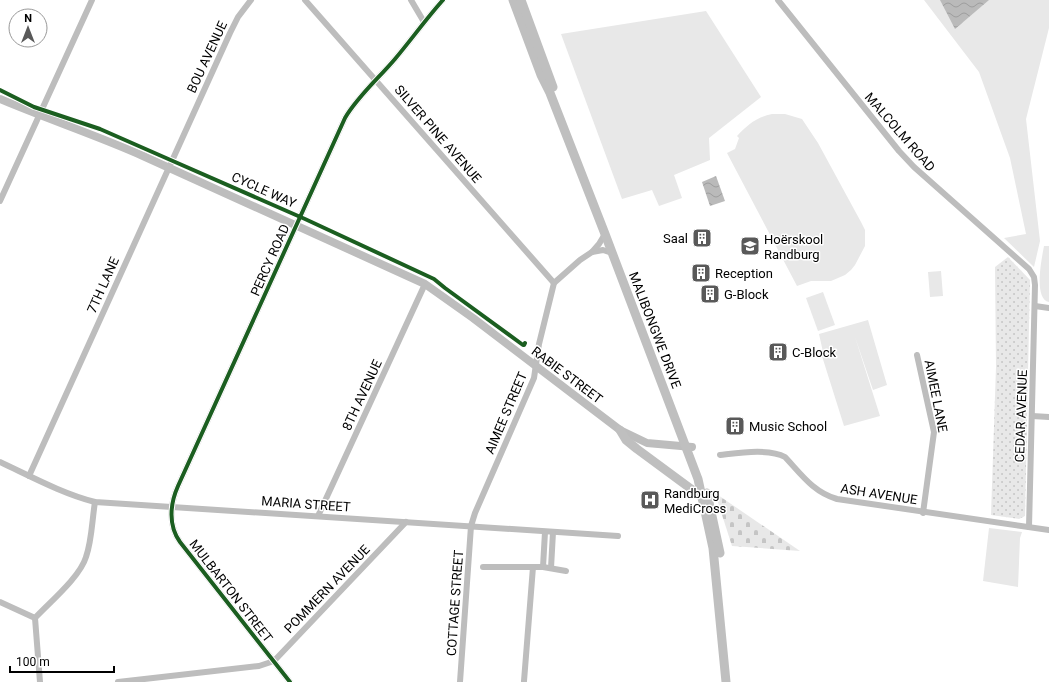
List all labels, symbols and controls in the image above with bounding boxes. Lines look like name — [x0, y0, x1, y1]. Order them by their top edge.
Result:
north arrow — [8, 8, 48, 48]
text: N — [24, 12, 32, 25]
street label: BOU AVENUE — [184, 19, 230, 95]
street label: SILVER PINE AVENUE — [392, 82, 484, 186]
street label: MALCOLM ROAD — [862, 90, 938, 174]
street label: CYCLE WAY — [229, 169, 299, 211]
street label: PERCY ROAD — [248, 222, 292, 298]
building icon: Saal — [691, 227, 713, 249]
place label: Saal — [663, 231, 688, 246]
place label: Hoërskool Randburg — [764, 232, 823, 262]
school or university icon: Hoërskool Randburg — [739, 235, 761, 257]
street label: 7TH LANE — [84, 255, 122, 315]
building icon: Reception — [690, 262, 712, 284]
place label: Reception — [715, 266, 773, 281]
street label: MALIBONGWE DRIVE — [626, 270, 684, 390]
building icon: G-Block — [699, 283, 721, 305]
place label: G-Block — [724, 287, 769, 302]
building icon: C-Block — [767, 341, 789, 363]
street label: RABIE STREET — [529, 343, 606, 407]
place label: C-Block — [792, 345, 837, 360]
street label: 8TH AVENUE — [339, 357, 385, 433]
street label: AIMEE LANE — [922, 358, 950, 434]
street label: CEDAR AVENUE — [1012, 369, 1030, 463]
street label: AIMEE STREET — [482, 370, 530, 456]
building icon: Music School — [724, 415, 746, 437]
place label: Music School — [749, 419, 827, 434]
street label: ASH AVENUE — [840, 481, 918, 507]
place label: Randburg MediCross — [664, 486, 727, 516]
hospital icon: Randburg MediCross — [639, 489, 661, 511]
street label: MARIA STREET — [261, 493, 351, 515]
street label: MULBARTON STREET — [186, 537, 276, 645]
street label: POMMERN AVENUE — [281, 542, 373, 636]
street label: COTTAGE STREET — [444, 549, 466, 657]
scale bar — [10, 648, 114, 674]
text: 100 m — [16, 655, 50, 669]

